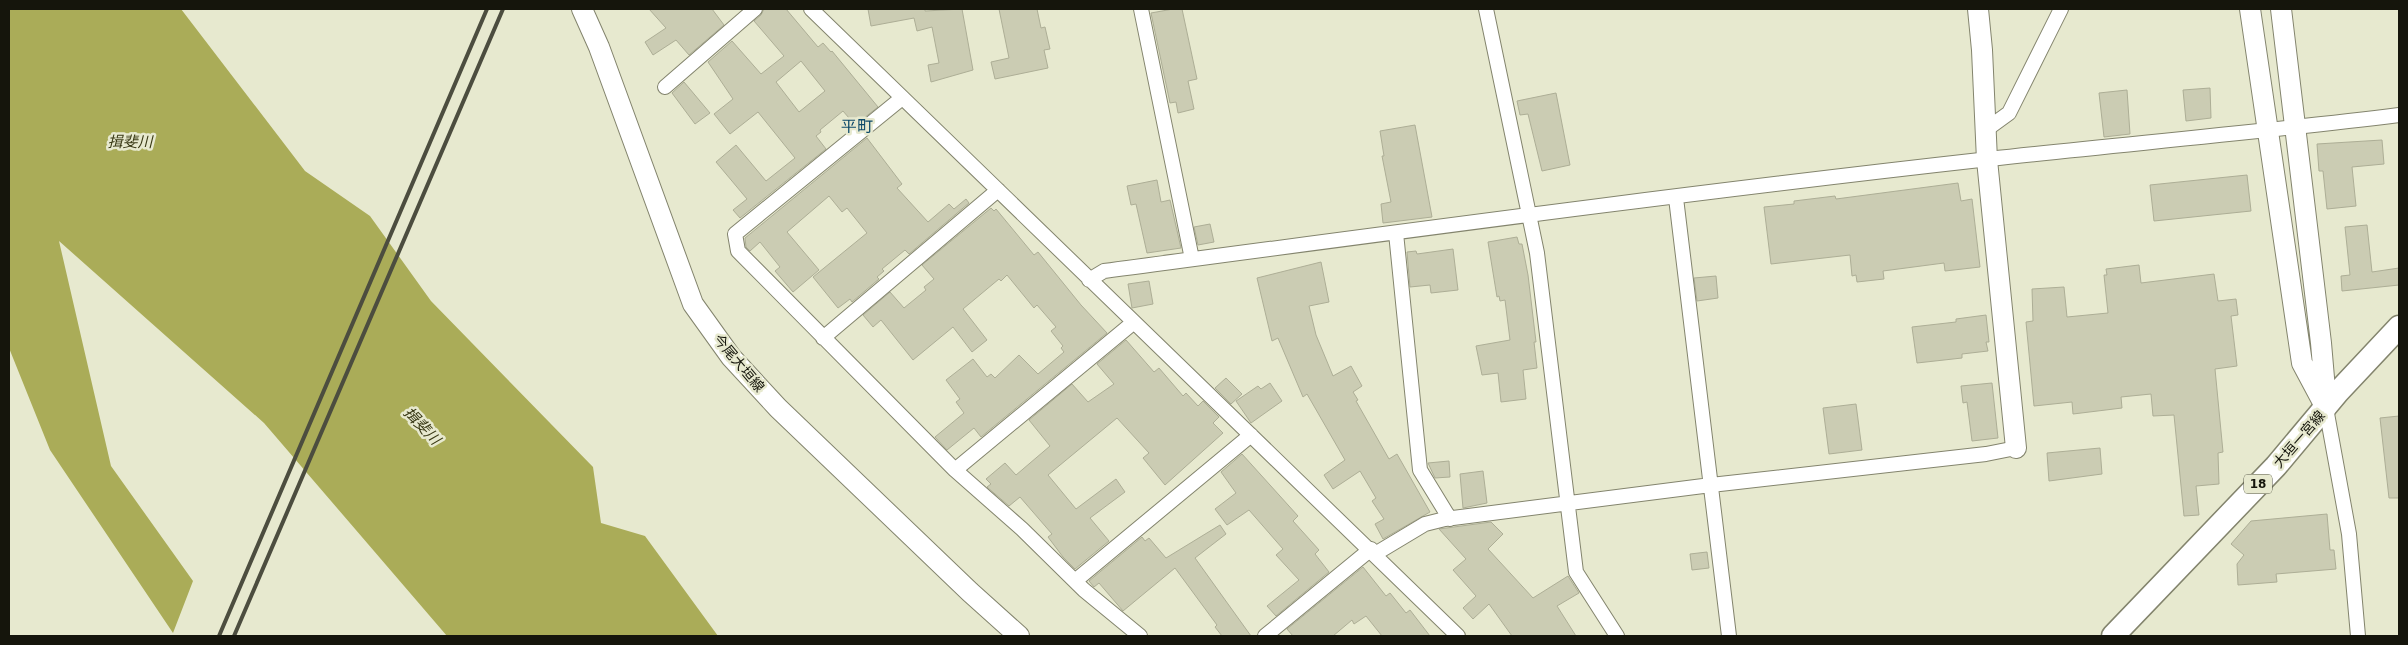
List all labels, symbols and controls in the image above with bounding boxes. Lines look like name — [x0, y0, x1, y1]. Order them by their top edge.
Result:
district label: 平町 — [841, 117, 873, 136]
water label: 揖斐川 — [107, 133, 154, 151]
street label: 今尾大垣線 — [710, 331, 768, 395]
water label: 揖斐川 — [400, 404, 445, 450]
street label: 大垣一宮線 — [2270, 407, 2328, 471]
road number: 18 — [2244, 474, 2272, 494]

